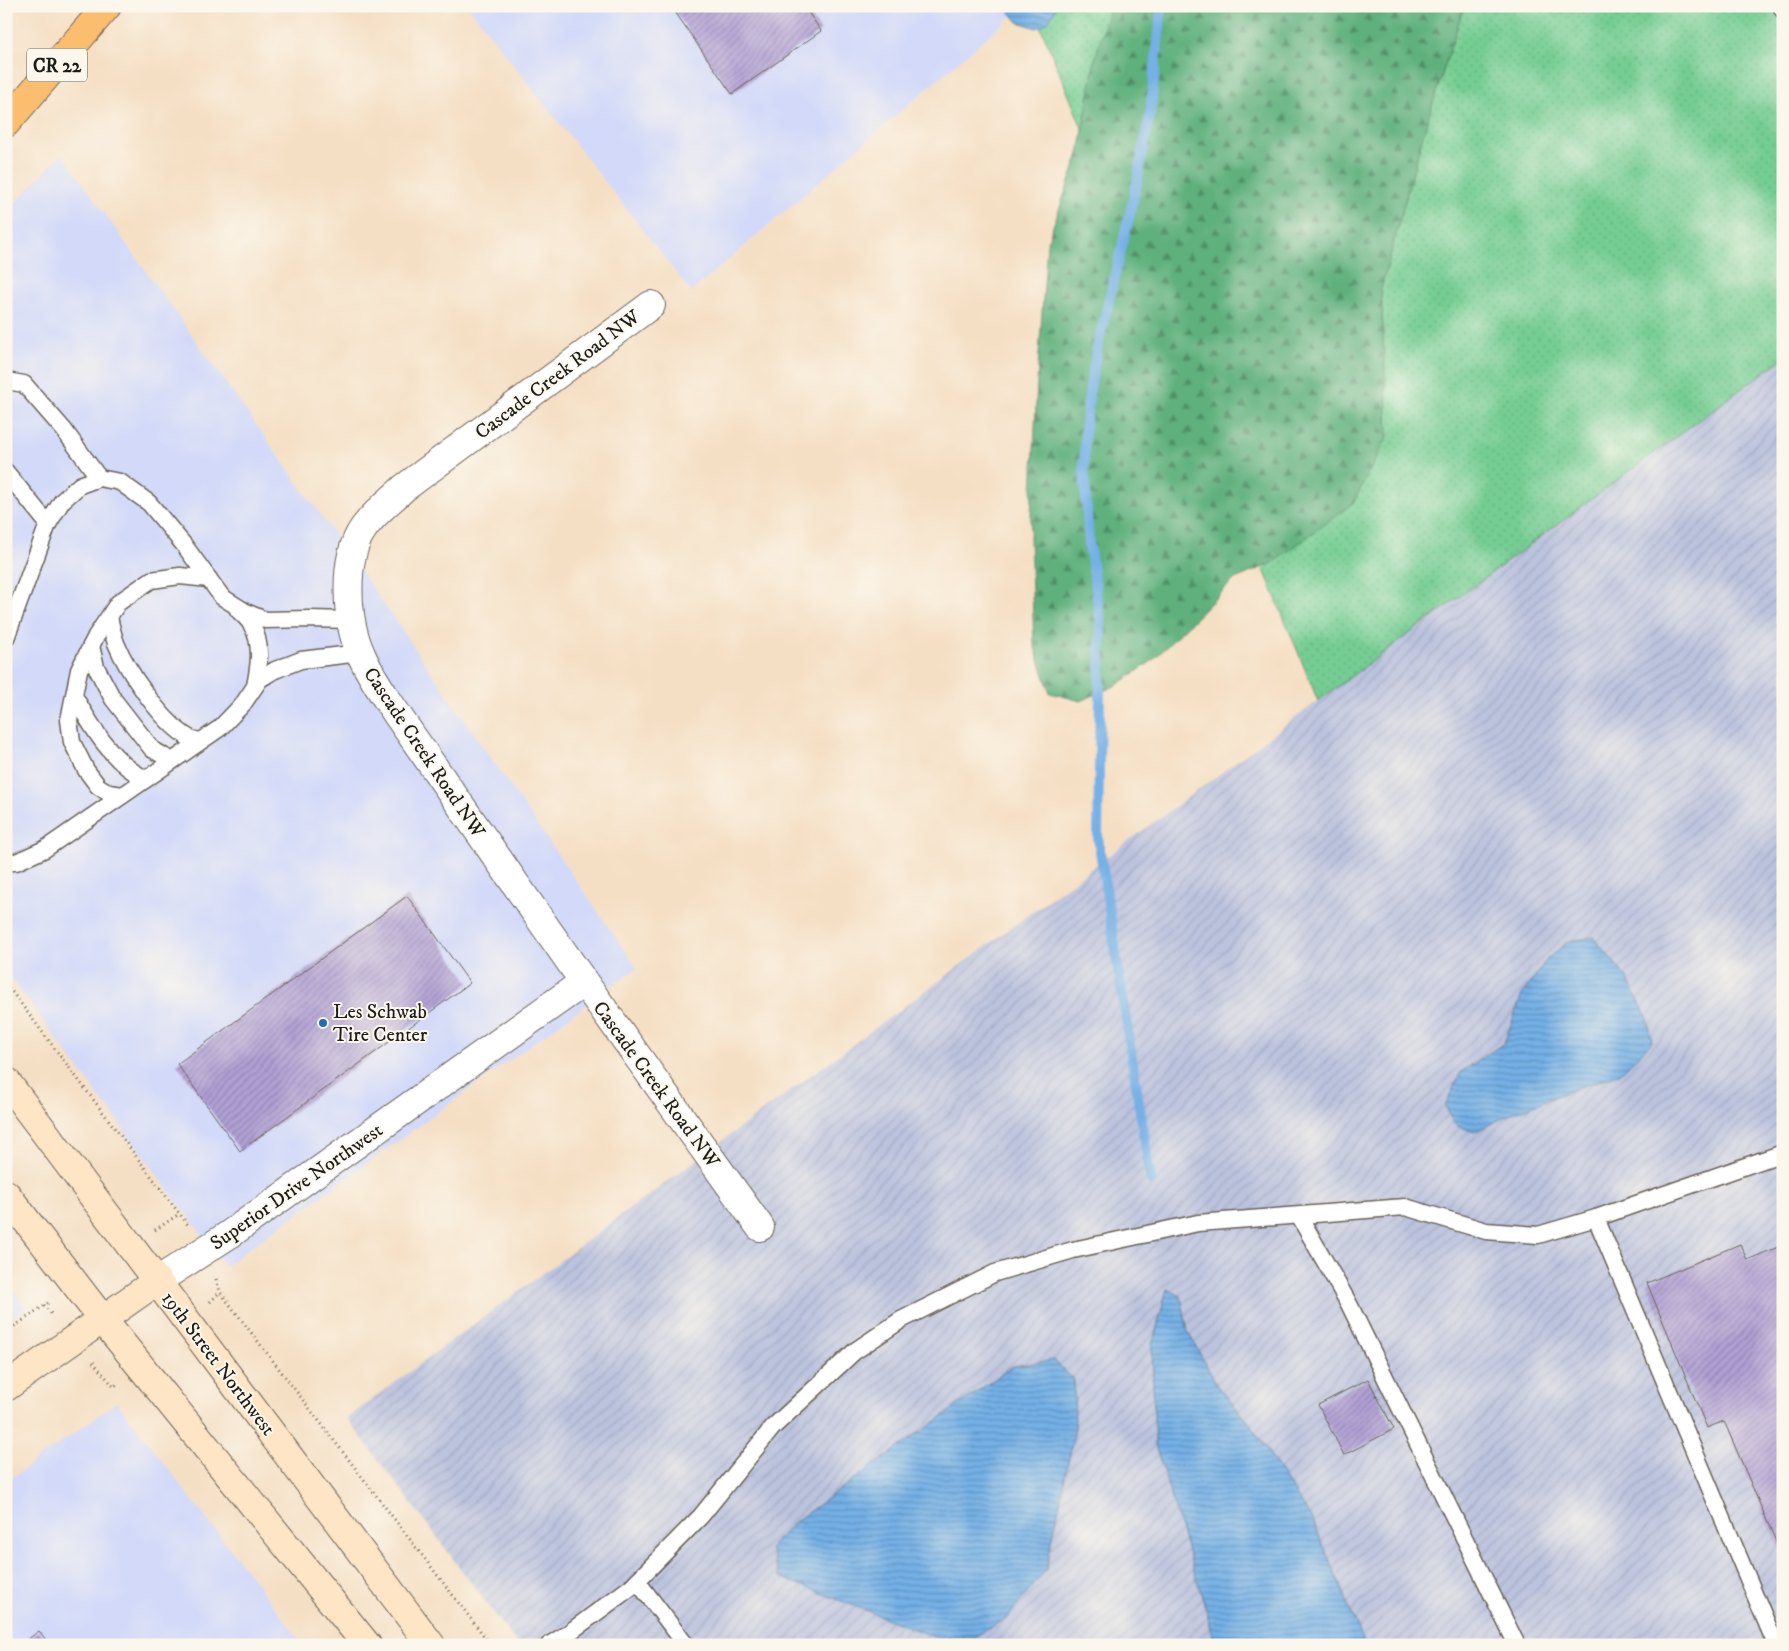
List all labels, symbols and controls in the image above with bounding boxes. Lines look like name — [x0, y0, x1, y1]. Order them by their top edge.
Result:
road number: CR 22 — [27, 48, 87, 82]
street label: Cascade Creek Road NW — [471, 305, 646, 445]
street label: Cascade Creek Road NW — [357, 663, 490, 843]
street label: Cascade Creek Road NW — [587, 997, 725, 1174]
place label: Les Schwab Tire Center — [333, 1000, 428, 1048]
marker: Les Schwab Tire Center — [317, 1017, 329, 1029]
street label: Superior Drive Northwest — [206, 1118, 388, 1256]
street label: 19th Street Northwest — [155, 1287, 280, 1441]

